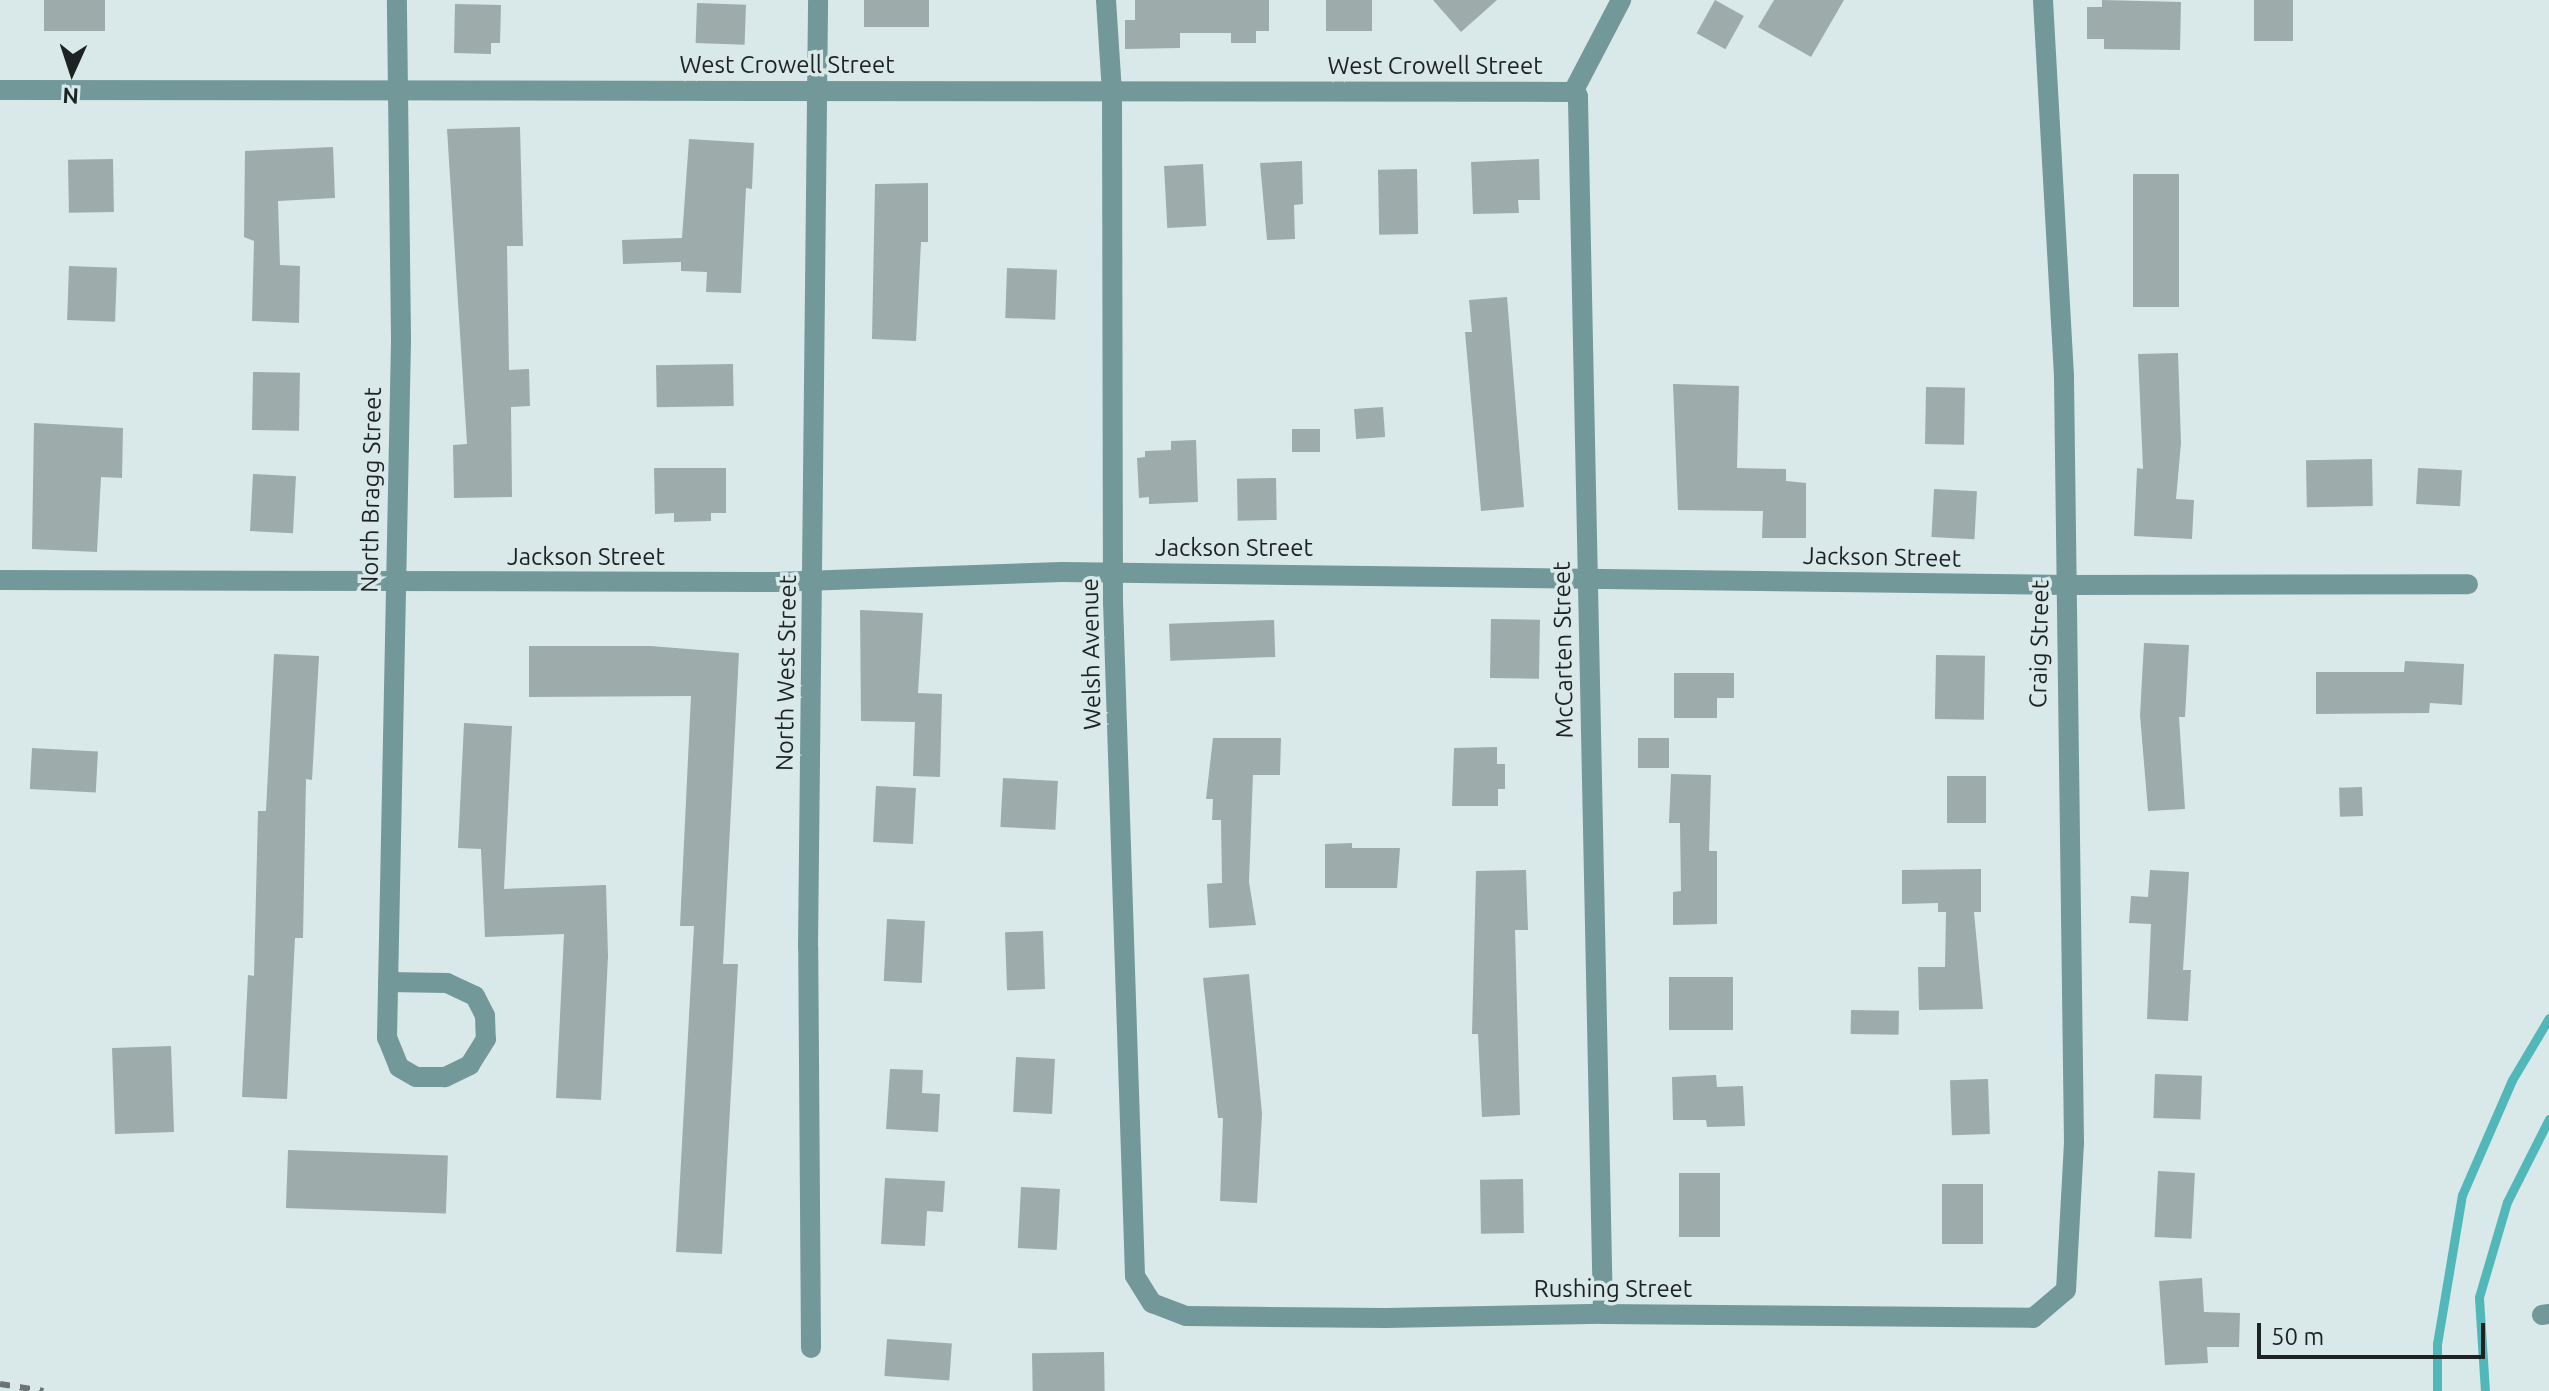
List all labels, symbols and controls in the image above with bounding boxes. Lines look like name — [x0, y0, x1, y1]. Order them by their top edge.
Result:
north arrow — [32, 32, 112, 112]
street label: West Crowell Street — [679, 51, 895, 79]
street label: West Crowell Street — [1327, 52, 1543, 80]
text: N — [62, 84, 80, 109]
street label: North Bragg Street — [355, 387, 387, 593]
street label: Jackson Street — [1155, 534, 1313, 562]
street label: Jackson Street — [1803, 541, 1961, 573]
street label: Jackson Street — [507, 543, 665, 571]
street label: McCarten Street — [1547, 561, 1579, 739]
street label: North West Street — [770, 575, 802, 771]
street label: Welsh Avenue — [1075, 578, 1107, 730]
street label: Craig Street — [2023, 580, 2055, 708]
street label: Rushing Street — [1534, 1275, 1692, 1303]
scale bar — [2261, 1307, 2489, 1357]
text: 50 m — [2271, 1323, 2324, 1350]

